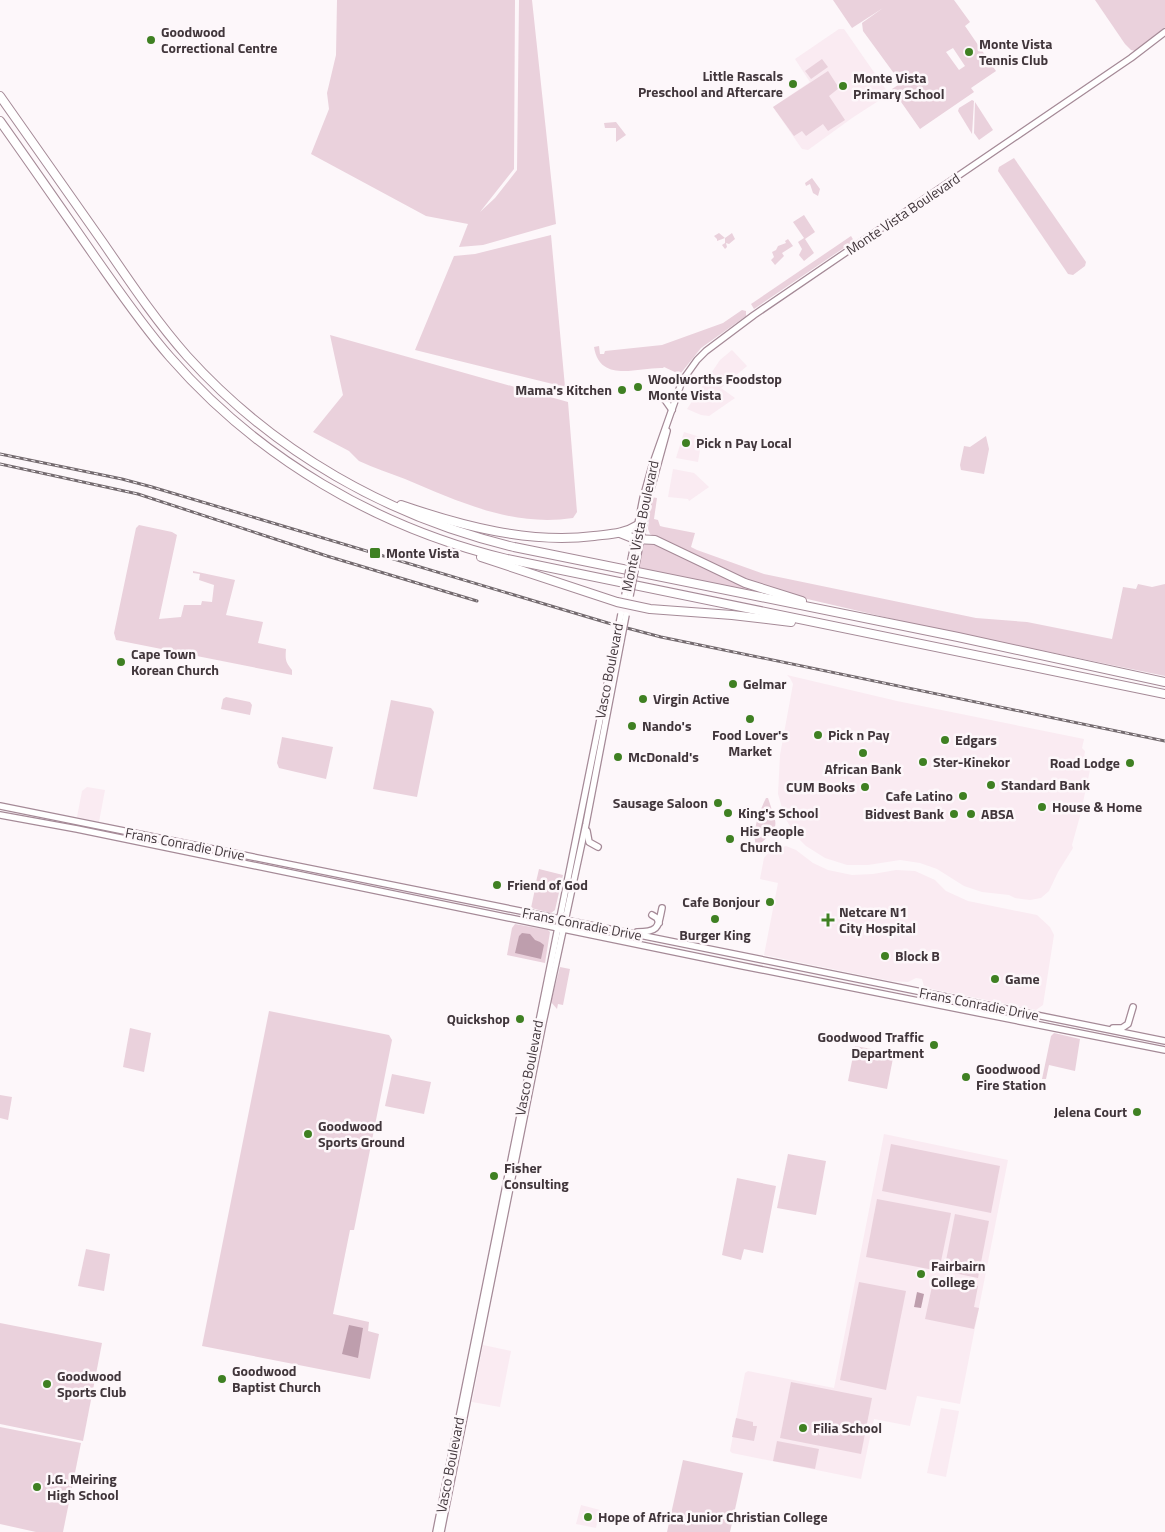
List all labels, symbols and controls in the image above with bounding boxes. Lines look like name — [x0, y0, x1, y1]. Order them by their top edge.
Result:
place label: Goodwood Correctional Centre — [161, 21, 277, 58]
place label: Monte Vista Tennis Club — [979, 33, 1052, 70]
marker: Goodwood Correctional Centre — [145, 34, 157, 46]
marker: Monte Vista Tennis Club — [963, 46, 975, 58]
place label: Little Rascals Preschool and Aftercare — [638, 65, 783, 102]
place label: Monte Vista Primary School — [853, 67, 945, 104]
marker: Little Rascals Preschool and Aftercare — [787, 78, 799, 90]
marker: Monte Vista Primary School — [837, 80, 849, 92]
street label: Monte Vista Boulevard — [841, 167, 964, 260]
place label: Woolworths Foodstop Monte Vista — [648, 368, 782, 405]
place label: Mama's Kitchen — [515, 379, 612, 400]
marker: Woolworths Foodstop Monte Vista — [632, 381, 644, 393]
marker: Mama's Kitchen — [616, 384, 628, 396]
place label: Pick n Pay Local — [696, 432, 792, 453]
marker: Pick n Pay Local — [680, 437, 692, 449]
street label: Monte Vista Boulevard — [615, 458, 664, 593]
place label: Monte Vista — [386, 542, 459, 563]
marker: Monte Vista — [368, 546, 382, 560]
street label: Vasco Boulevard — [589, 621, 628, 721]
place label: Cape Town Korean Church — [131, 643, 219, 680]
marker: Cape Town Korean Church — [115, 656, 127, 668]
place label: Gelmar — [743, 673, 787, 694]
marker: Gelmar — [727, 678, 739, 690]
place label: Virgin Active — [653, 688, 730, 709]
marker: Virgin Active — [637, 693, 649, 705]
marker: Food Lover's Market — [744, 713, 756, 725]
place label: Nando's — [642, 715, 692, 736]
marker: Nando's — [626, 720, 638, 732]
place label: Food Lover's Market — [712, 724, 788, 761]
place label: Pick n Pay — [828, 724, 889, 745]
marker: Pick n Pay — [812, 729, 824, 741]
place label: Edgars — [955, 729, 997, 750]
marker: Edgars — [939, 734, 951, 746]
place label: McDonald's — [628, 746, 699, 767]
marker: African Bank — [857, 747, 869, 759]
marker: McDonald's — [612, 751, 624, 763]
place label: Ster-Kinekor — [933, 751, 1010, 772]
place label: Road Lodge — [1050, 752, 1120, 773]
marker: Ster-Kinekor — [917, 756, 929, 768]
marker: Road Lodge — [1124, 757, 1136, 769]
place label: African Bank — [825, 758, 902, 779]
place label: Standard Bank — [1001, 774, 1091, 795]
place label: CUM Books — [786, 776, 855, 797]
marker: Standard Bank — [985, 779, 997, 791]
marker: CUM Books — [859, 781, 871, 793]
place label: Cafe Latino — [885, 785, 953, 806]
marker: Cafe Latino — [957, 790, 969, 802]
place label: Sausage Saloon — [613, 792, 708, 813]
place label: House & Home — [1052, 796, 1142, 817]
marker: Sausage Saloon — [712, 797, 724, 809]
marker: House & Home — [1036, 801, 1048, 813]
place label: King's School — [738, 802, 818, 823]
place label: Bidvest Bank — [865, 803, 945, 824]
place label: ABSA — [981, 803, 1014, 824]
marker: King's School — [722, 807, 734, 819]
marker: Bidvest Bank — [948, 808, 960, 820]
marker: ABSA — [965, 808, 977, 820]
place label: His People Church — [740, 820, 804, 857]
street label: Frans Conradie Drive — [123, 822, 247, 865]
marker: His People Church — [724, 833, 736, 845]
place label: Friend of God — [507, 874, 588, 895]
marker: Friend of God — [491, 879, 503, 891]
place label: Cafe Bonjour — [682, 891, 760, 912]
marker: Cafe Bonjour — [764, 896, 776, 908]
place label: Netcare N1 City Hospital — [839, 901, 916, 938]
street label: Frans Conradie Drive — [520, 902, 644, 945]
marker: Burger King — [709, 913, 721, 925]
marker: Netcare N1 City Hospital — [821, 913, 835, 927]
place label: Burger King — [679, 924, 751, 945]
place label: Block B — [895, 945, 940, 966]
marker: Block B — [879, 950, 891, 962]
place label: Game — [1005, 968, 1040, 989]
marker: Game — [989, 973, 1001, 985]
street label: Frans Conradie Drive — [917, 982, 1041, 1025]
place label: Quickshop — [447, 1008, 510, 1029]
marker: Quickshop — [514, 1013, 526, 1025]
street label: Vasco Boulevard — [509, 1018, 548, 1118]
place label: Goodwood Traffic Department — [818, 1026, 924, 1063]
marker: Goodwood Traffic Department — [928, 1039, 940, 1051]
place label: Goodwood Fire Station — [976, 1058, 1046, 1095]
marker: Goodwood Fire Station — [960, 1071, 972, 1083]
place label: Jelena Court — [1054, 1101, 1127, 1122]
marker: Jelena Court — [1131, 1106, 1143, 1118]
place label: Goodwood Sports Ground — [318, 1115, 405, 1152]
marker: Goodwood Sports Ground — [302, 1128, 314, 1140]
place label: Fisher Consulting — [504, 1157, 569, 1194]
marker: Fisher Consulting — [488, 1170, 500, 1182]
place label: Fairbairn College — [931, 1255, 986, 1292]
marker: Fairbairn College — [915, 1268, 927, 1280]
place label: Goodwood Baptist Church — [232, 1360, 321, 1397]
place label: Goodwood Sports Club — [57, 1365, 127, 1402]
marker: Goodwood Baptist Church — [216, 1373, 228, 1385]
marker: Goodwood Sports Club — [41, 1378, 53, 1390]
street label: Vasco Boulevard — [430, 1415, 469, 1515]
place label: Filia School — [813, 1417, 882, 1438]
marker: Filia School — [797, 1422, 809, 1434]
place label: J.G. Meiring High School — [47, 1468, 119, 1505]
marker: J.G. Meiring High School — [31, 1481, 43, 1493]
place label: Hope of Africa Junior Christian College — [598, 1506, 828, 1527]
marker: Hope of Africa Junior Christian College — [582, 1511, 594, 1523]

